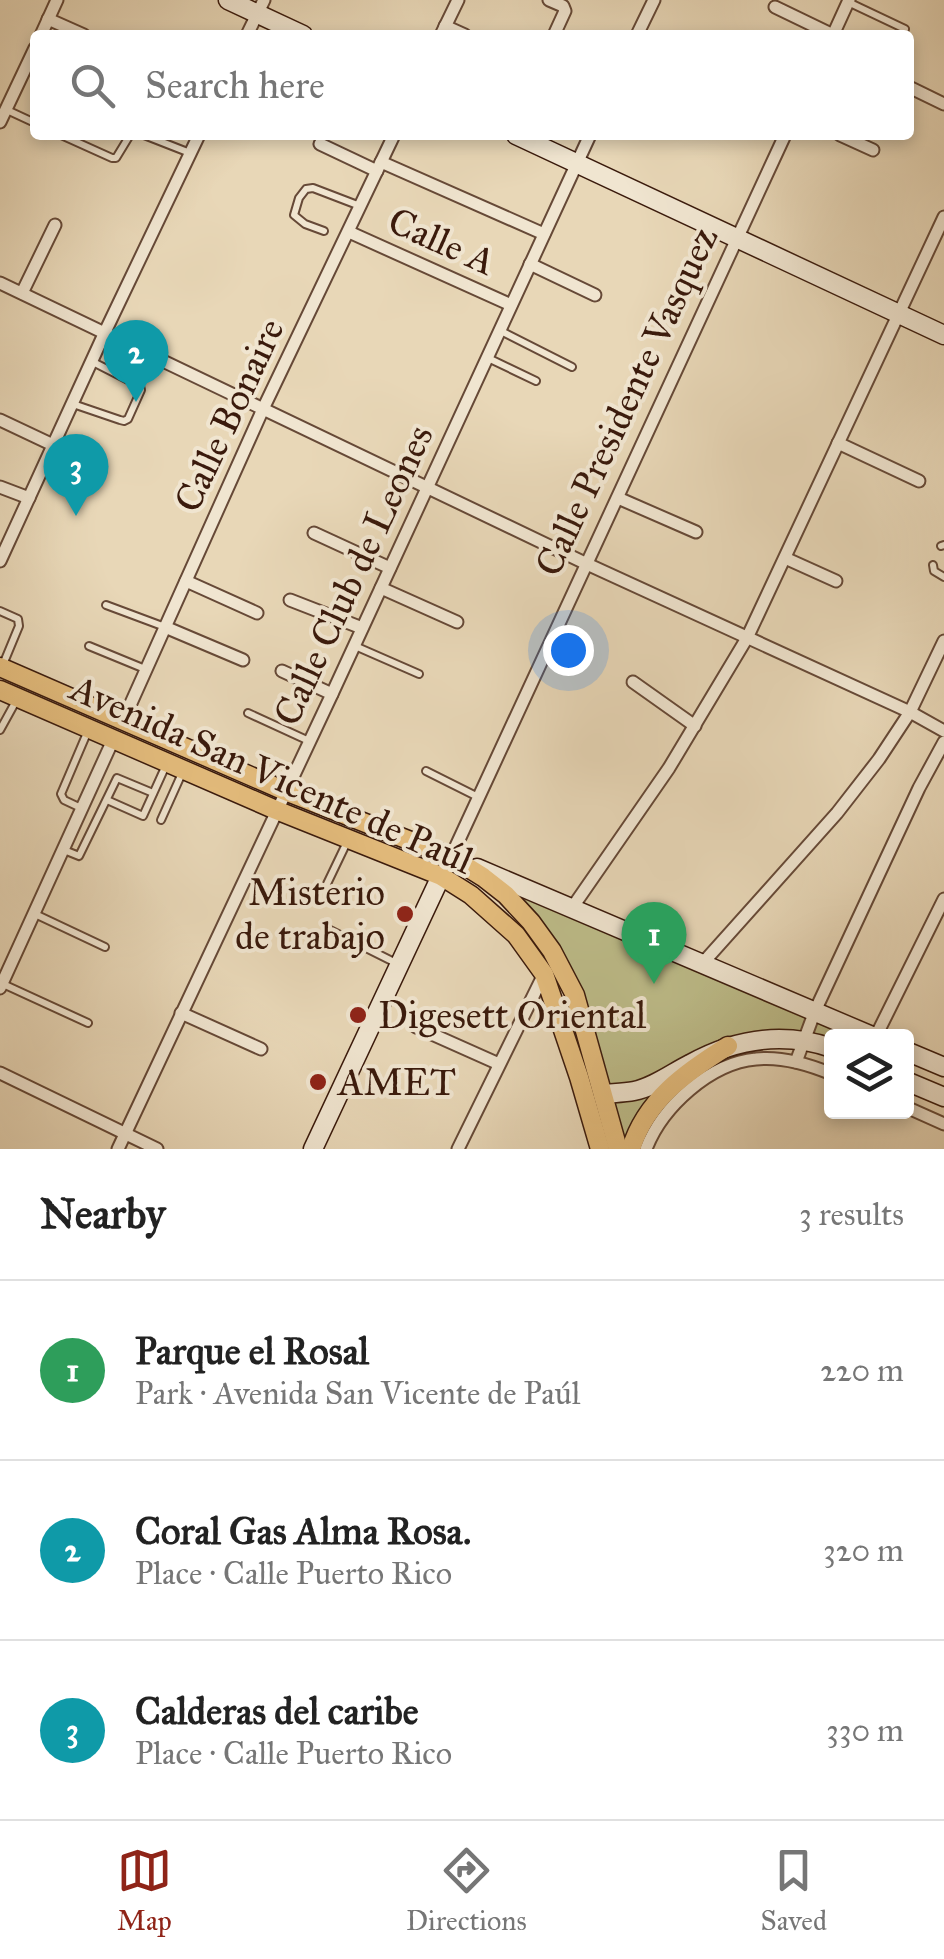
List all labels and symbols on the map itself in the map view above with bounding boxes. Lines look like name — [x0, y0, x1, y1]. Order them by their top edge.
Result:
street label: Calle A — [381, 197, 503, 285]
street label: Calle Presidente Vasquez — [525, 219, 727, 583]
street label: Calle Bonaire — [164, 311, 294, 519]
pin: 2 — [104, 320, 168, 402]
street label: Calle Club de Leones — [263, 418, 443, 732]
pin: 3 — [44, 434, 108, 516]
your location — [543, 625, 594, 676]
street label: Avenida San Vicente de Paúl — [62, 664, 481, 884]
place label: Misterio de trabajo — [235, 869, 385, 959]
pin: 1 — [622, 902, 686, 984]
marker: Misterio de trabajo — [394, 903, 416, 925]
place label: Digesett Oriental — [378, 992, 647, 1038]
marker: Digesett Oriental — [347, 1004, 369, 1026]
place label: AMET — [336, 1059, 456, 1105]
marker: AMET — [307, 1071, 329, 1093]

